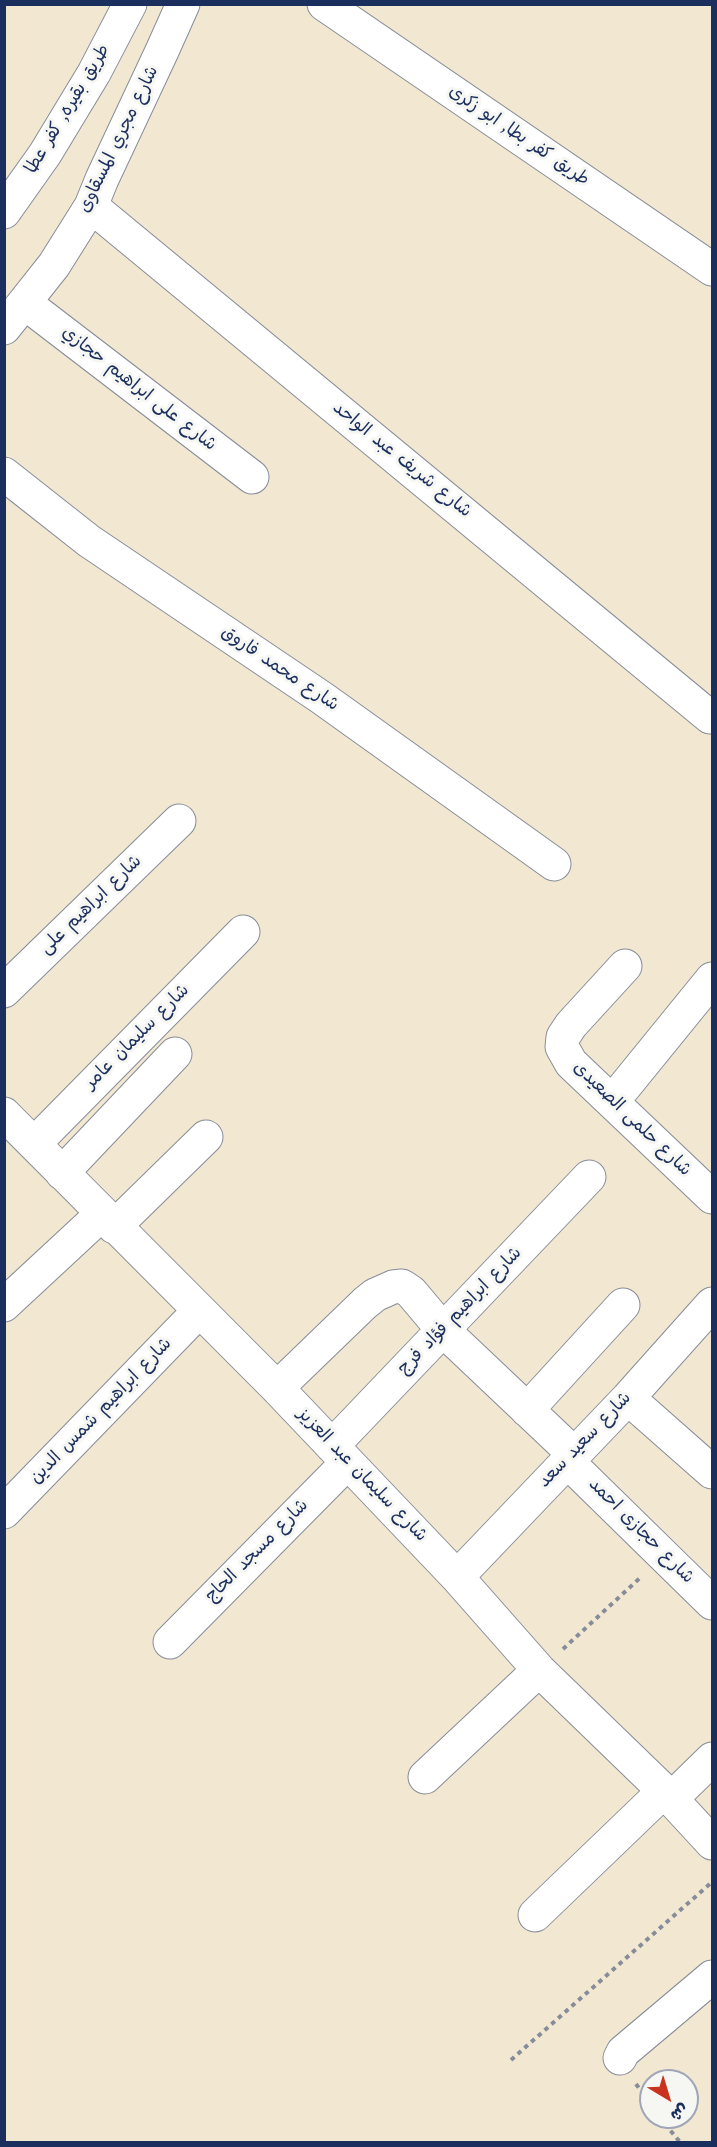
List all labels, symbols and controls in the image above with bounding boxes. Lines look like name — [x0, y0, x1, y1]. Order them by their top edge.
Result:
street label: طريق بقيره, كفر عطا — [22, 41, 116, 179]
street label: شارع مجري المسقاوى — [75, 63, 165, 217]
street label: طريق كفر بطا, ابو زكرى — [444, 82, 592, 192]
street label: شارع على ابراهيم حجازي — [56, 323, 220, 457]
street label: شارع شريف عبد الواحد — [327, 398, 475, 524]
street label: شارع محمد فاروق — [216, 623, 342, 717]
street label: شارع ابراهيم على — [36, 852, 148, 960]
street label: شارع سليمان عامر — [81, 981, 195, 1095]
street label: شارع حلمى الصعيدى — [567, 1058, 695, 1182]
street label: شارع ابراهيم فؤاد فرج — [394, 1244, 528, 1380]
street label: شارع ابراهيم شمس الدين — [26, 1334, 178, 1490]
street label: شارع سعيد سعد — [535, 1389, 637, 1493]
street label: شارع سليمان عبد العزيز — [291, 1405, 431, 1547]
street label: شارع حجازى احمد — [583, 1475, 697, 1589]
street label: شارع مسجد الحاج — [202, 1496, 314, 1608]
north arrow — [639, 2069, 699, 2129]
text: ش — [665, 2097, 694, 2127]

